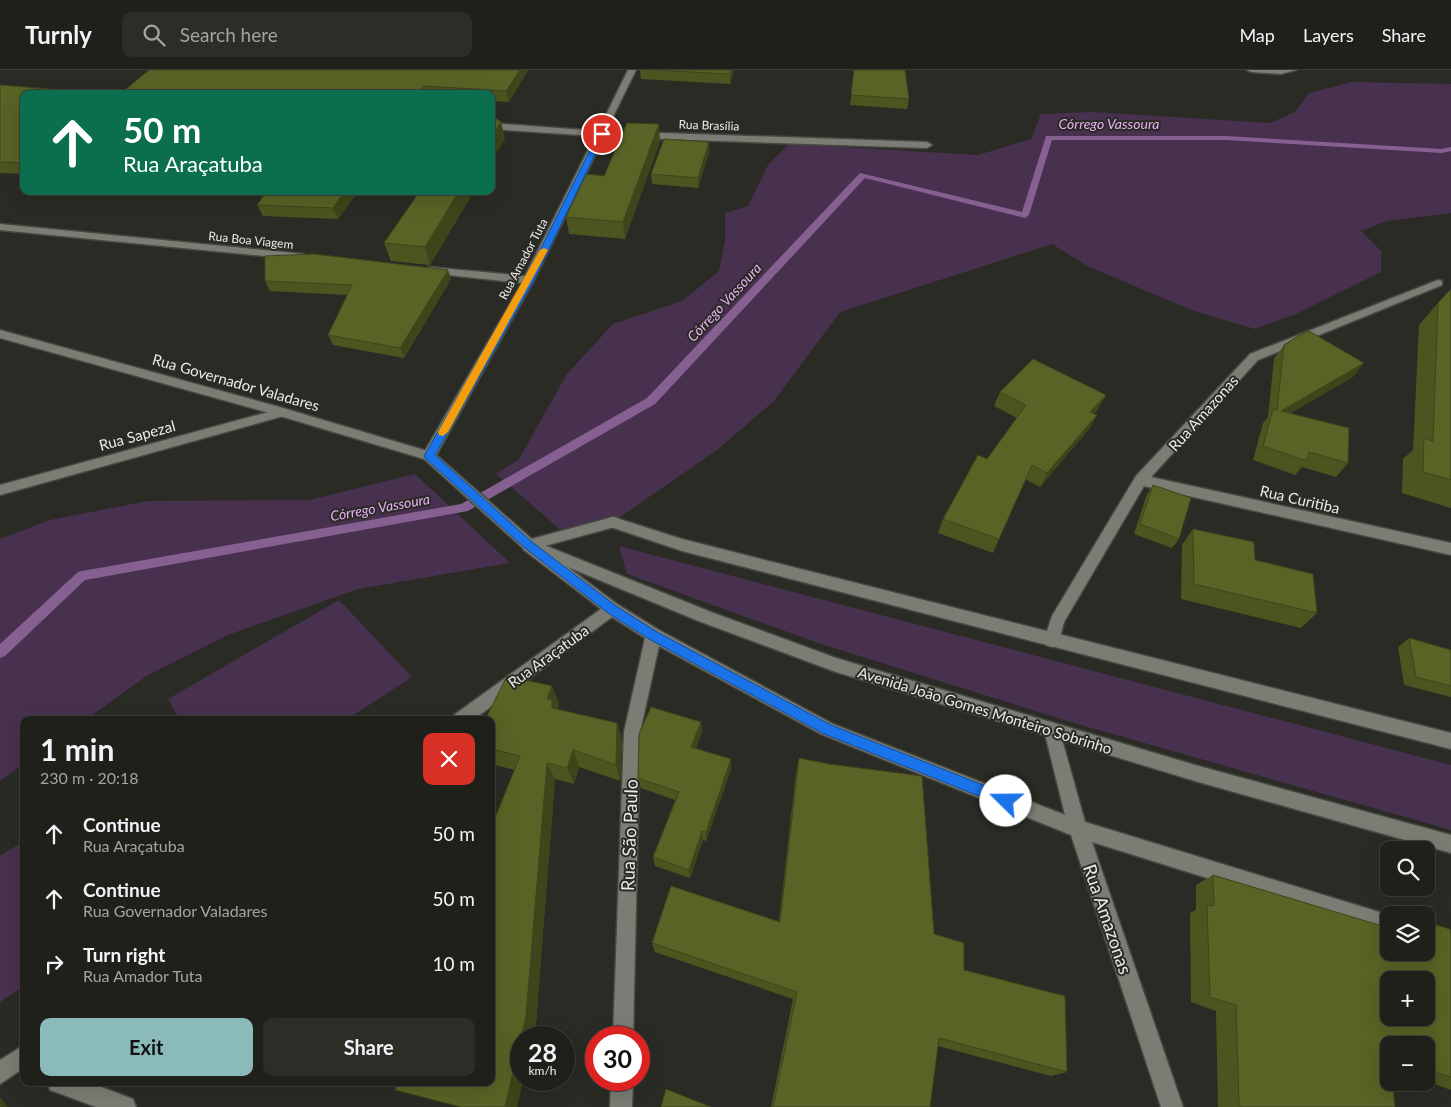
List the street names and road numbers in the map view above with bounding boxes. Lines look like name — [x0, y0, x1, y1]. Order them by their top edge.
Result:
street label: Rua Brasília — [678, 116, 740, 134]
street label: Rua Amador Tuta — [495, 216, 551, 302]
street label: Rua Boa Viagem — [208, 228, 294, 252]
street label: Rua Governador Valadares — [150, 350, 322, 414]
street label: Rua Amazonas — [1164, 371, 1242, 455]
street label: Rua Sapezal — [97, 416, 177, 454]
street label: Rua Curitiba — [1258, 481, 1342, 517]
street label: Rua Araçatuba — [504, 621, 592, 691]
street label: Avenida João Gomes Monteiro Sobrinho — [856, 663, 1114, 757]
street label: Rua São Paulo — [616, 779, 642, 891]
street label: Rua Amazonas — [1079, 861, 1137, 977]

